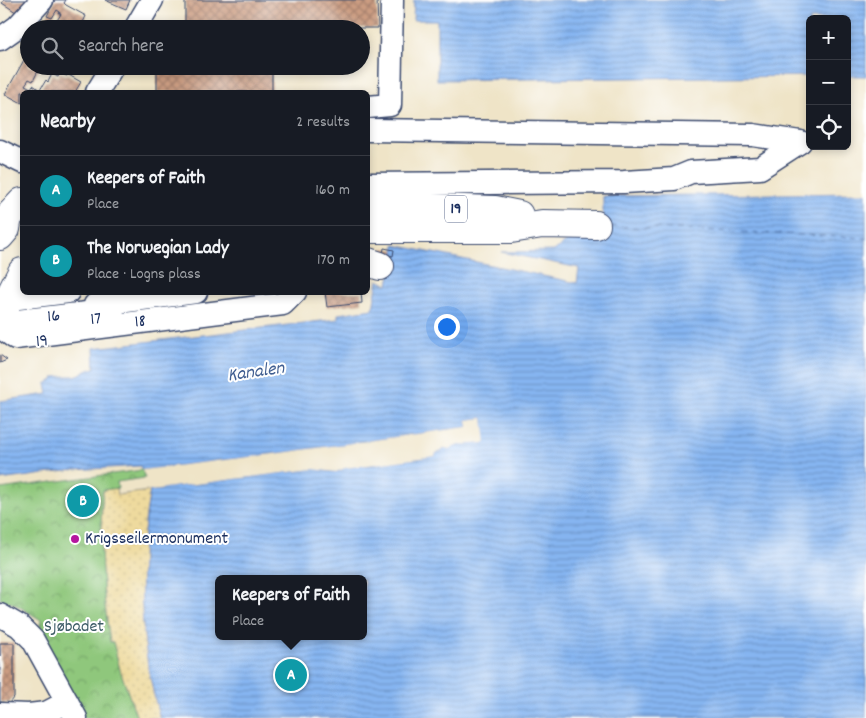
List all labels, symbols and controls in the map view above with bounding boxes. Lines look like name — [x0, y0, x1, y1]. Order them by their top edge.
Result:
map controls — [806, 15, 851, 150]
button: + — [806, 15, 851, 60]
search box — [20, 20, 370, 75]
icon: search — [38, 34, 66, 62]
text: Search here — [78, 34, 164, 61]
button: − — [806, 60, 851, 105]
button: locate — [806, 105, 851, 150]
text: Nearby — [40, 108, 95, 138]
text: 2 results — [296, 111, 350, 134]
text: Keepers of Faith — [87, 166, 205, 193]
text: A — [52, 179, 60, 202]
text: 160 m — [315, 179, 350, 202]
text: Place — [87, 193, 119, 216]
road number: 19 — [445, 195, 467, 222]
text: The Norwegian Lady — [87, 236, 229, 263]
text: B — [52, 249, 60, 272]
text: 170 m — [317, 249, 350, 272]
text: Place · Logns plass — [87, 263, 201, 286]
street label: 16 — [46, 304, 61, 330]
street label: 17 — [89, 307, 103, 333]
street label: 18 — [133, 309, 148, 335]
your location — [434, 314, 460, 340]
street label: 19 — [34, 329, 50, 355]
water label: Kanalen — [226, 355, 287, 390]
pin: B — [67, 482, 99, 520]
place label: Krigsseilermonument — [85, 527, 228, 552]
marker: Krigsseilermonument — [69, 533, 81, 545]
popup — [215, 575, 367, 640]
text: Keepers of Faith — [232, 583, 350, 610]
text: Place — [232, 610, 264, 633]
park label: Sjøbadet — [44, 615, 104, 640]
pin: A — [275, 656, 307, 694]

